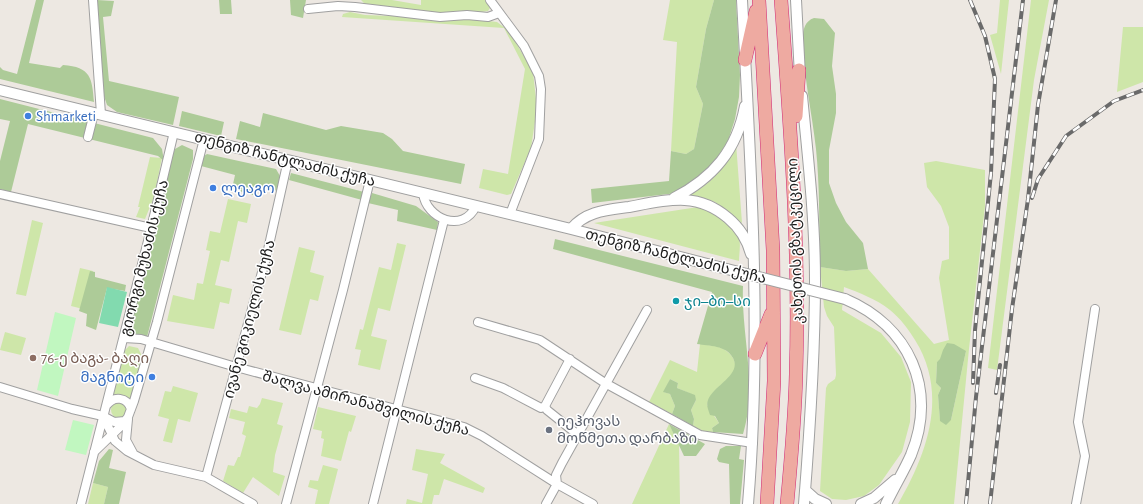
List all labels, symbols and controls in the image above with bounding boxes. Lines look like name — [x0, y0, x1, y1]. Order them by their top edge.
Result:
place label: Shmarketi — [36, 109, 96, 124]
marker: Shmarketi — [23, 111, 33, 121]
street label: თენგიზ ჩანტლაძის ქუჩა — [193, 130, 377, 190]
street label: კახეთის გზატკეცილი — [785, 158, 807, 324]
street label: გიორგი მუხაძის ქუჩა — [118, 178, 172, 338]
place label: ლეაგო — [221, 181, 275, 197]
marker: ლეაგო — [208, 183, 218, 193]
street label: თენგიზ ჩანტლაძის ქუჩა — [584, 227, 768, 287]
street label: ივანე გოკიელის ქუჩა — [221, 238, 279, 400]
place label: ჯი–ბი–სი — [684, 294, 751, 310]
marker: ჯი–ბი–სი — [671, 296, 681, 306]
place label: 76-ე ბაგა- ბაღი — [41, 351, 149, 367]
marker: 76-ე ბაგა- ბაღი — [28, 353, 38, 363]
street label: შალვა ამირანაშვილის ქუჩა — [261, 369, 471, 439]
place label: მაგნიტი — [81, 370, 144, 386]
marker: მაგნიტი — [147, 372, 157, 382]
place label: იეჰოვას მოწმეთა დარბაზი — [557, 414, 697, 447]
marker: იეჰოვას მოწმეთა დარბაზი — [544, 425, 554, 435]

